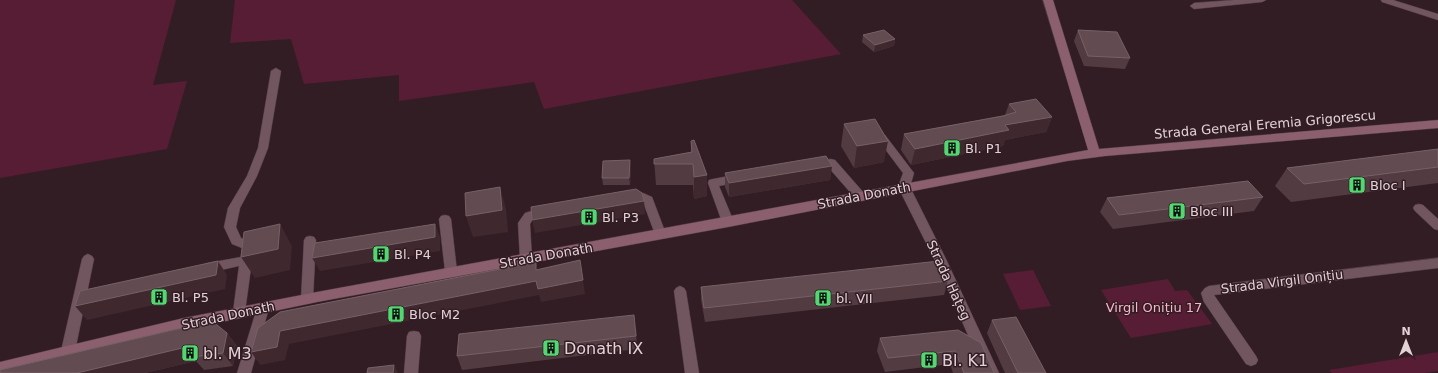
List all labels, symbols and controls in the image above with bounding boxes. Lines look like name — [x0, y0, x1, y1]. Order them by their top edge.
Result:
street label: Strada General Eremia Grigorescu — [1154, 107, 1377, 142]
building icon: Bl. P1 — [942, 138, 962, 158]
place label: Bl. P1 — [965, 141, 1002, 156]
building icon: Bloc I — [1347, 175, 1367, 195]
place label: Bloc I — [1370, 178, 1406, 193]
street label: Strada Donath — [816, 179, 912, 212]
building icon: Bloc III — [1167, 201, 1187, 221]
place label: Bloc III — [1190, 204, 1233, 219]
building icon: Bl. P3 — [579, 207, 599, 227]
place label: Bl. P3 — [602, 210, 639, 225]
street label: Strada Hațeg — [924, 238, 974, 322]
street label: Strada Donath — [498, 240, 594, 271]
building icon: Bl. P4 — [371, 244, 391, 264]
place label: Bl. P4 — [394, 247, 431, 262]
street label: Strada Virgil Onițiu — [1220, 267, 1344, 296]
building icon: Bl. P5 — [149, 287, 169, 307]
building icon: bl. VII — [813, 288, 833, 308]
place label: Bl. P5 — [172, 290, 209, 305]
place label: bl. VII — [836, 291, 873, 306]
street label: Strada Donath — [180, 298, 276, 333]
park label: Virgil Onițiu 17 — [1106, 300, 1202, 315]
building icon: Bloc M2 — [386, 304, 406, 324]
place label: Bloc M2 — [409, 307, 460, 322]
north arrow — [1386, 321, 1426, 361]
text: N — [1401, 325, 1411, 338]
building icon: Donath IX — [541, 338, 561, 358]
place label: Donath IX — [564, 339, 643, 358]
building icon: bl. M3 — [180, 343, 200, 363]
place label: bl. M3 — [203, 344, 252, 363]
building icon: Bl. K1 — [919, 350, 939, 370]
place label: Bl. K1 — [942, 351, 988, 370]

